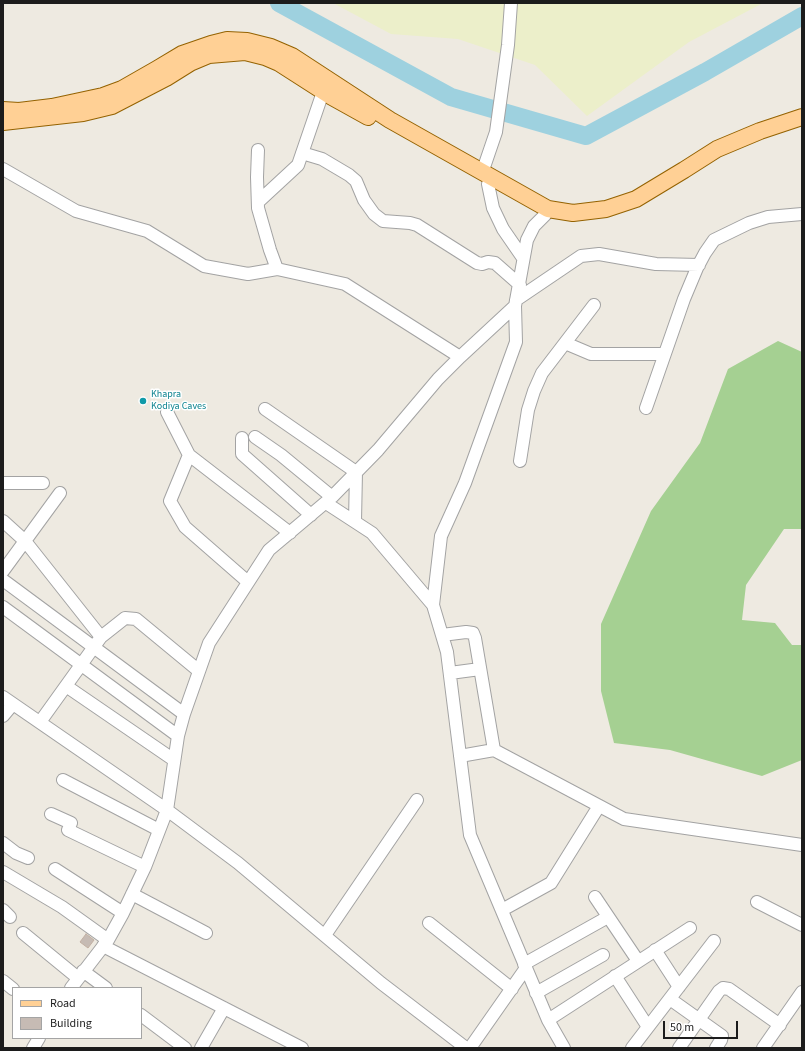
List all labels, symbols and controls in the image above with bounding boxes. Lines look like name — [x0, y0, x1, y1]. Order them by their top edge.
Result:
place label: Khapra Kodiya Caves — [151, 389, 206, 412]
marker: Khapra Kodiya Caves — [138, 396, 148, 406]
legend — [12, 987, 142, 1039]
text: Road — [50, 995, 76, 1012]
scale bar — [665, 1013, 740, 1039]
text: Building — [50, 1015, 92, 1032]
text: 50 m — [670, 1019, 694, 1036]

